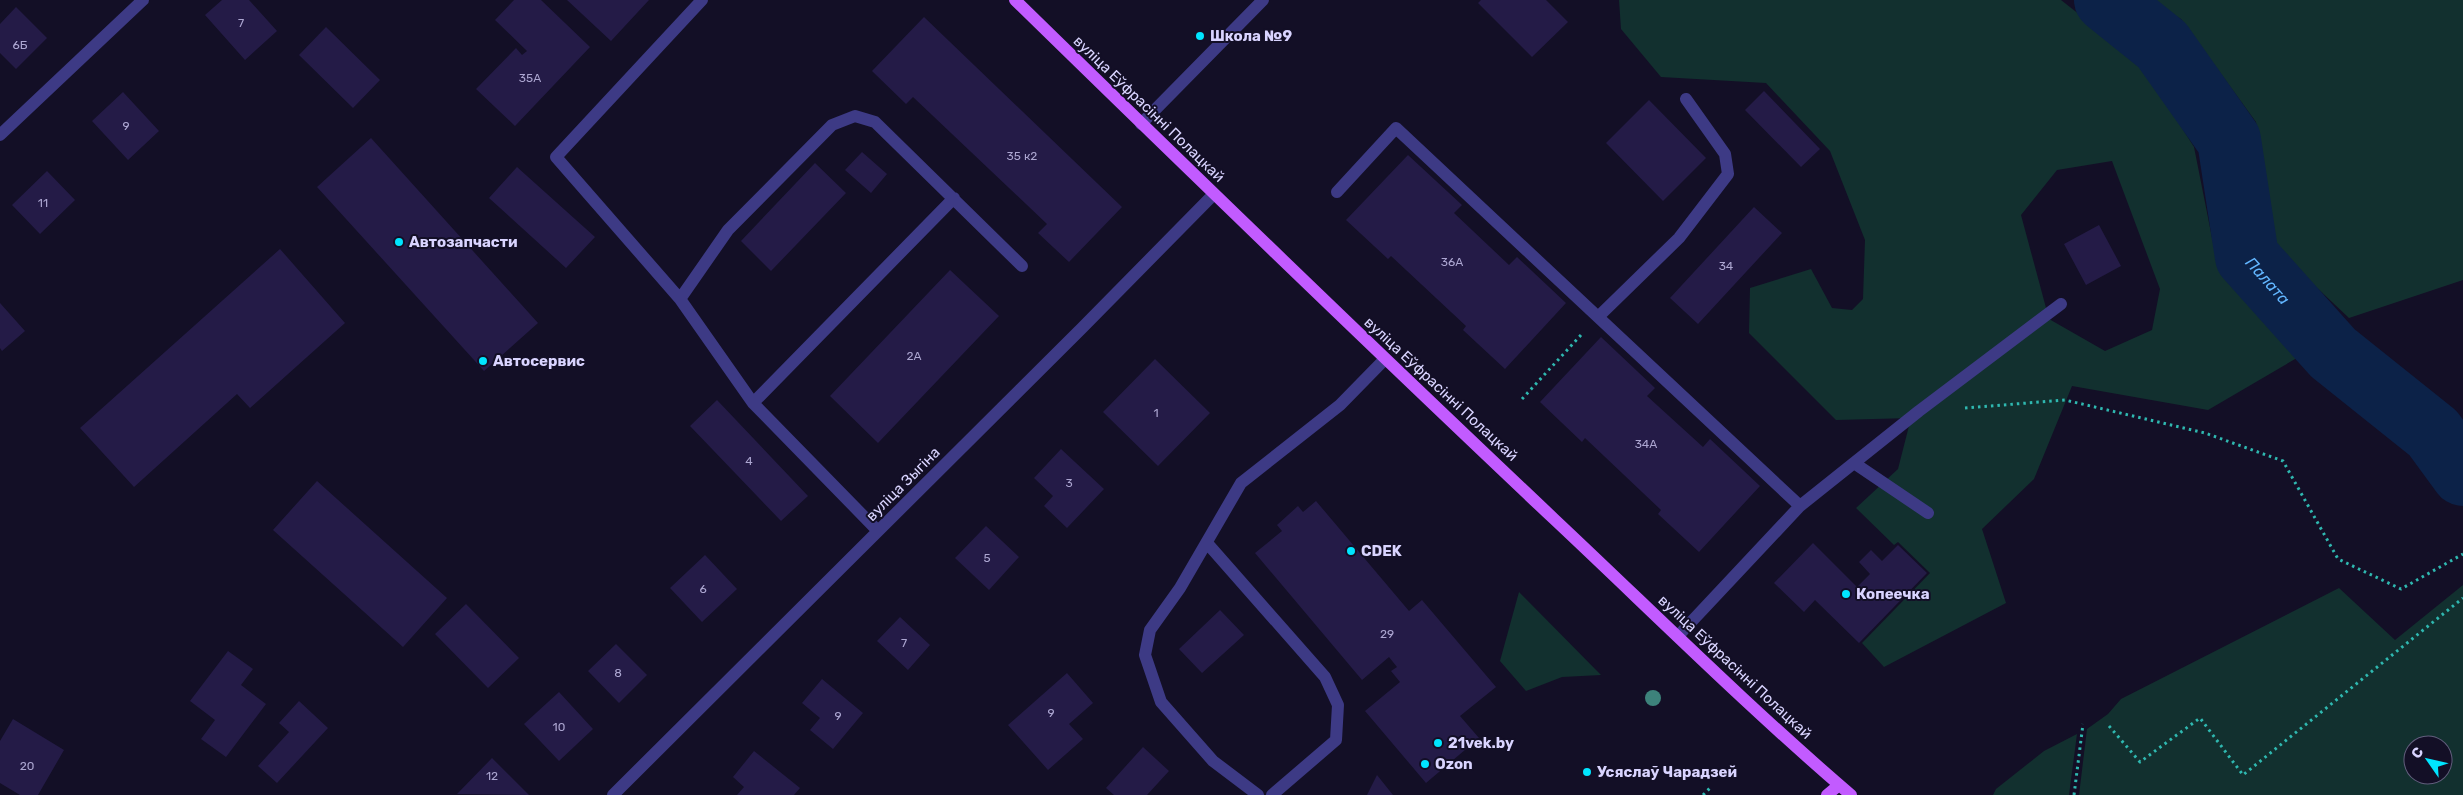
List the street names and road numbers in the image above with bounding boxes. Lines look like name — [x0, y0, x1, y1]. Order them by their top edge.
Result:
street label: вуліца Еўфрасінні Полацкай — [1070, 32, 1228, 186]
street label: вуліца Еўфрасінні Полацкай — [1361, 313, 1521, 465]
street label: вуліца Зыгіна — [862, 443, 944, 525]
street label: вуліца Еўфрасінні Полацкай — [1655, 591, 1815, 743]

